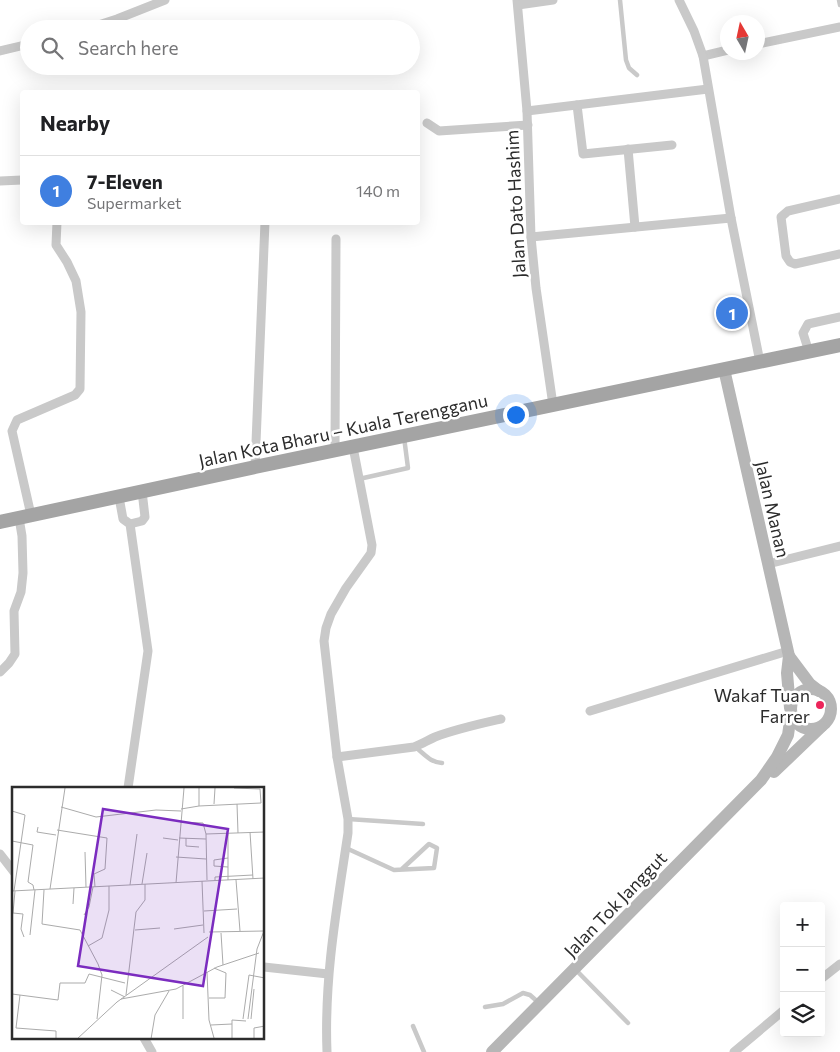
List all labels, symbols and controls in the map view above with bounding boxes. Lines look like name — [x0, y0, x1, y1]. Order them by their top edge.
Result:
north arrow — [720, 15, 765, 60]
search box — [20, 20, 420, 75]
icon: search — [38, 34, 66, 62]
text: Search here — [78, 36, 178, 59]
text: Nearby — [40, 110, 110, 135]
street label: Jalan Dato Hashim — [500, 129, 530, 279]
text: 7-Eleven — [87, 170, 163, 193]
text: 1 — [52, 181, 60, 200]
text: 140 m — [356, 181, 400, 200]
text: Supermarket — [87, 193, 182, 212]
pin: 1 — [716, 294, 748, 332]
street label: Jalan Kota Bharu – Kuala Terengganu — [196, 389, 490, 471]
your location — [503, 402, 529, 428]
street label: Jalan Manan — [751, 458, 795, 560]
place label: Wakaf Tuan Farrer — [714, 684, 810, 727]
marker: Wakaf Tuan Farrer — [814, 699, 826, 711]
inset map — [12, 787, 265, 1040]
street label: Jalan Tok Janggut — [559, 847, 671, 961]
map controls — [780, 902, 825, 1037]
button: + — [780, 902, 825, 947]
button: − — [780, 947, 825, 992]
button: layers — [780, 992, 825, 1037]

